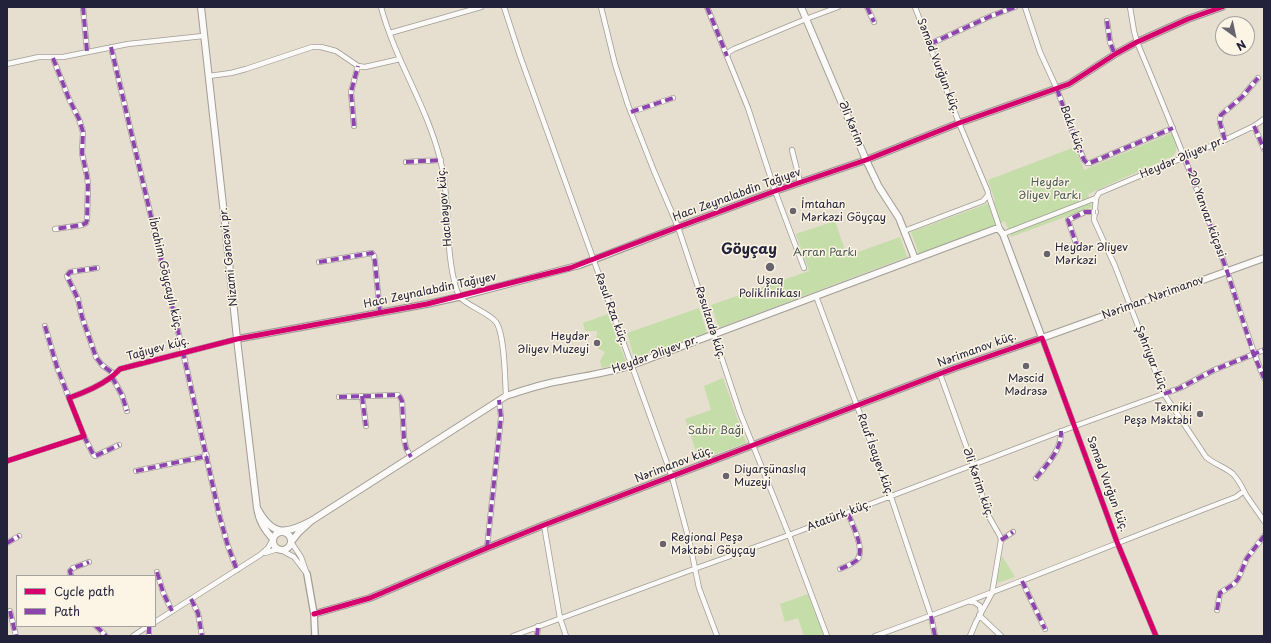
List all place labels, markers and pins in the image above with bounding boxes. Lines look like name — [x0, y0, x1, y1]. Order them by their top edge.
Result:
place label: İmtahan Mərkəzi Göyçay — [801, 198, 886, 224]
marker: İmtahan Mərkəzi Göyçay — [788, 206, 798, 216]
place label: Heydər Əliyev Mərkəzi — [1055, 241, 1128, 267]
marker: Heydər Əliyev Mərkəzi — [1042, 249, 1052, 259]
marker: Uşaq Poliklinikası — [764, 261, 776, 273]
place label: Uşaq Poliklinikası — [739, 274, 801, 300]
place label: Heydər Əliyev Muzeyi — [518, 330, 589, 356]
marker: Heydər Əliyev Muzeyi — [592, 338, 602, 348]
marker: Məscid Mədrəsə — [1021, 361, 1031, 371]
place label: Məscid Mədrəsə — [1004, 372, 1048, 398]
place label: Texniki Peşə Məktəbi — [1124, 401, 1192, 427]
marker: Texniki Peşə Məktəbi — [1195, 409, 1205, 419]
place label: Diyarşünaslıq Muzeyi — [734, 463, 806, 489]
marker: Diyarşünaslıq Muzeyi — [721, 471, 731, 481]
place label: Regional Peşə Məktəbi Göyçay — [671, 531, 756, 557]
marker: Regional Peşə Məktəbi Göyçay — [658, 539, 668, 549]

